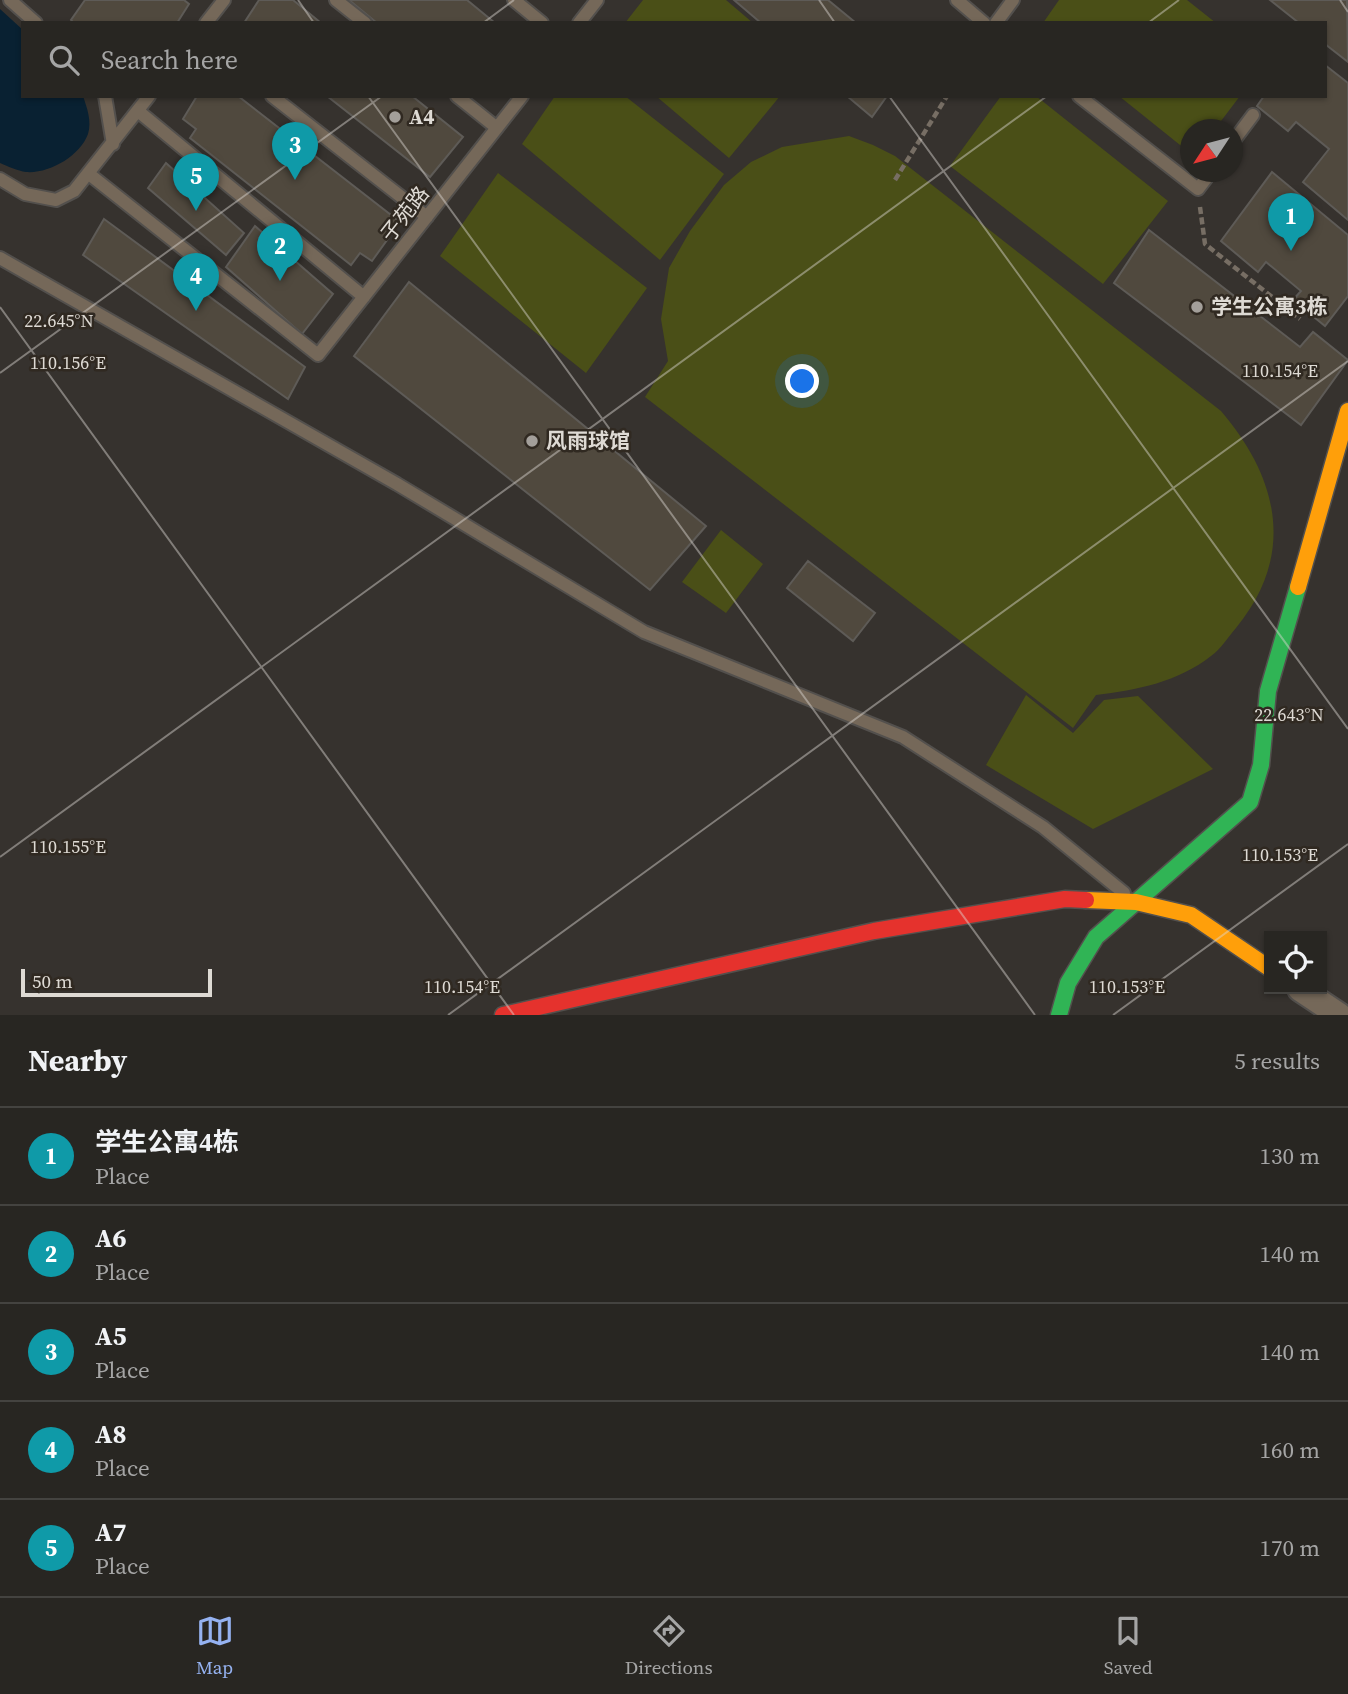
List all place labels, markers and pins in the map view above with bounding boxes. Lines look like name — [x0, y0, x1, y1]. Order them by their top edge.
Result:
place label: A4 — [409, 102, 435, 131]
marker: A4 — [387, 109, 403, 125]
pin: 3 — [272, 122, 318, 180]
pin: 5 — [173, 153, 219, 211]
pin: 1 — [1268, 193, 1314, 251]
pin: 2 — [257, 223, 303, 281]
pin: 4 — [173, 253, 219, 311]
place label: 学生公寓3栋 — [1211, 292, 1327, 321]
marker: 学生公寓3栋 — [1189, 299, 1205, 315]
place label: 风雨球馆 — [546, 426, 630, 455]
marker: 风雨球馆 — [524, 433, 540, 449]

